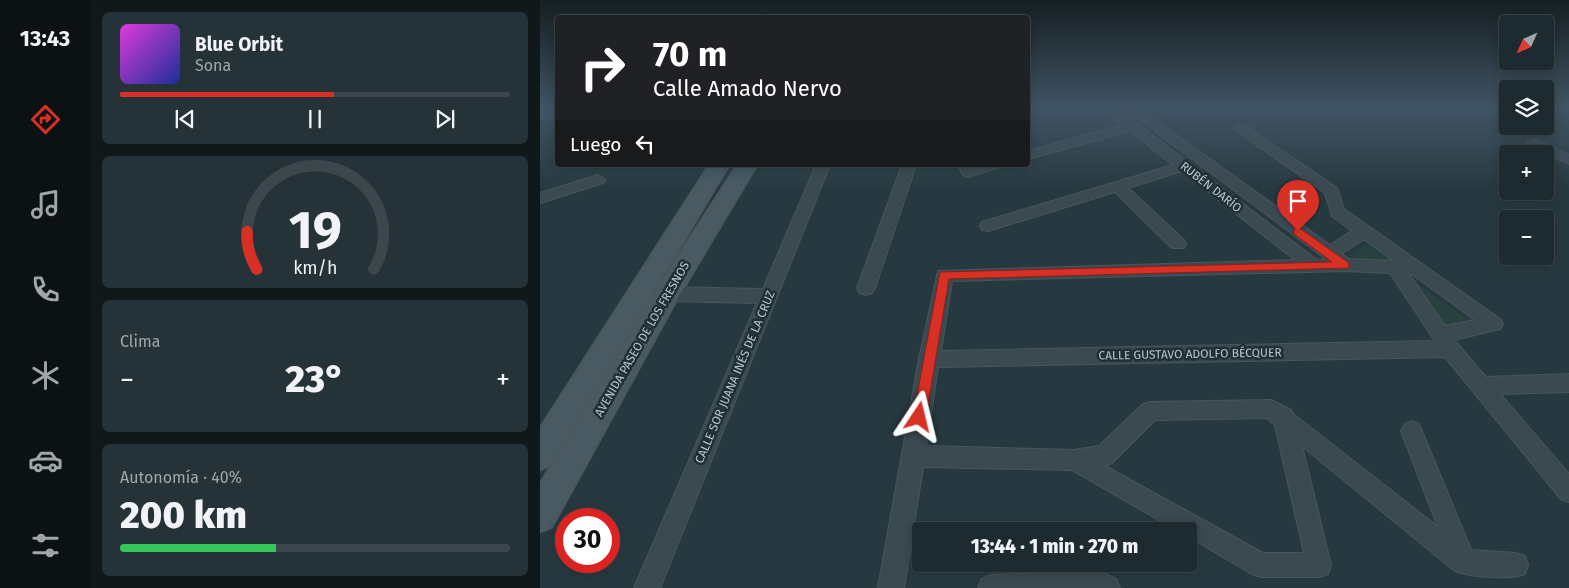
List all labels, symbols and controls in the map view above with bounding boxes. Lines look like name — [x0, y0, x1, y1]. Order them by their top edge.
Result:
north arrow — [1499, 15, 1554, 70]
map controls — [1499, 15, 1554, 265]
text: 13:43 — [20, 25, 70, 52]
text: Blue Orbit — [195, 33, 283, 56]
text: 70 m — [653, 33, 727, 75]
icon: right — [570, 35, 635, 100]
text: Sona — [195, 56, 231, 75]
text: Calle Amado Nervo — [653, 75, 842, 102]
button: layers — [1499, 80, 1554, 135]
icon: directions — [28, 102, 63, 137]
icon: previous — [171, 105, 199, 133]
icon: pause — [301, 105, 329, 133]
icon: next — [431, 105, 459, 133]
icon: left — [631, 130, 659, 158]
text: Luego — [570, 133, 621, 156]
button: + — [1499, 145, 1554, 200]
street label: RUBÉN DARÍO — [1178, 158, 1245, 215]
pin — [1277, 180, 1319, 231]
icon: music — [28, 187, 63, 222]
icon: arrive — [1284, 187, 1312, 215]
text: 19 — [288, 199, 342, 262]
button: − — [1499, 210, 1554, 265]
text: km/h — [293, 257, 337, 279]
street label: AVENIDA PASEO DE LOS FRESNOS — [592, 259, 692, 419]
icon: phone — [28, 272, 63, 307]
street label: CALLE SOR JUANA INÉS DE LA CRUZ — [691, 288, 778, 465]
text: Clima — [120, 332, 160, 351]
street label: CALLE GUSTAVO ADOLFO BÉCQUER — [1098, 344, 1282, 363]
text: 23° — [285, 356, 345, 402]
icon: climate — [28, 358, 63, 393]
text: − — [120, 363, 134, 396]
text: + — [496, 363, 510, 396]
position arrow — [892, 390, 944, 442]
icon: car — [28, 443, 63, 478]
text: Autonomía · 40% — [120, 468, 242, 487]
text: 200 km — [120, 492, 247, 538]
speed limit sign: 30 — [555, 508, 620, 573]
icon: filters — [28, 528, 63, 563]
text: 13:44 · 1 min · 270 m — [971, 535, 1138, 558]

